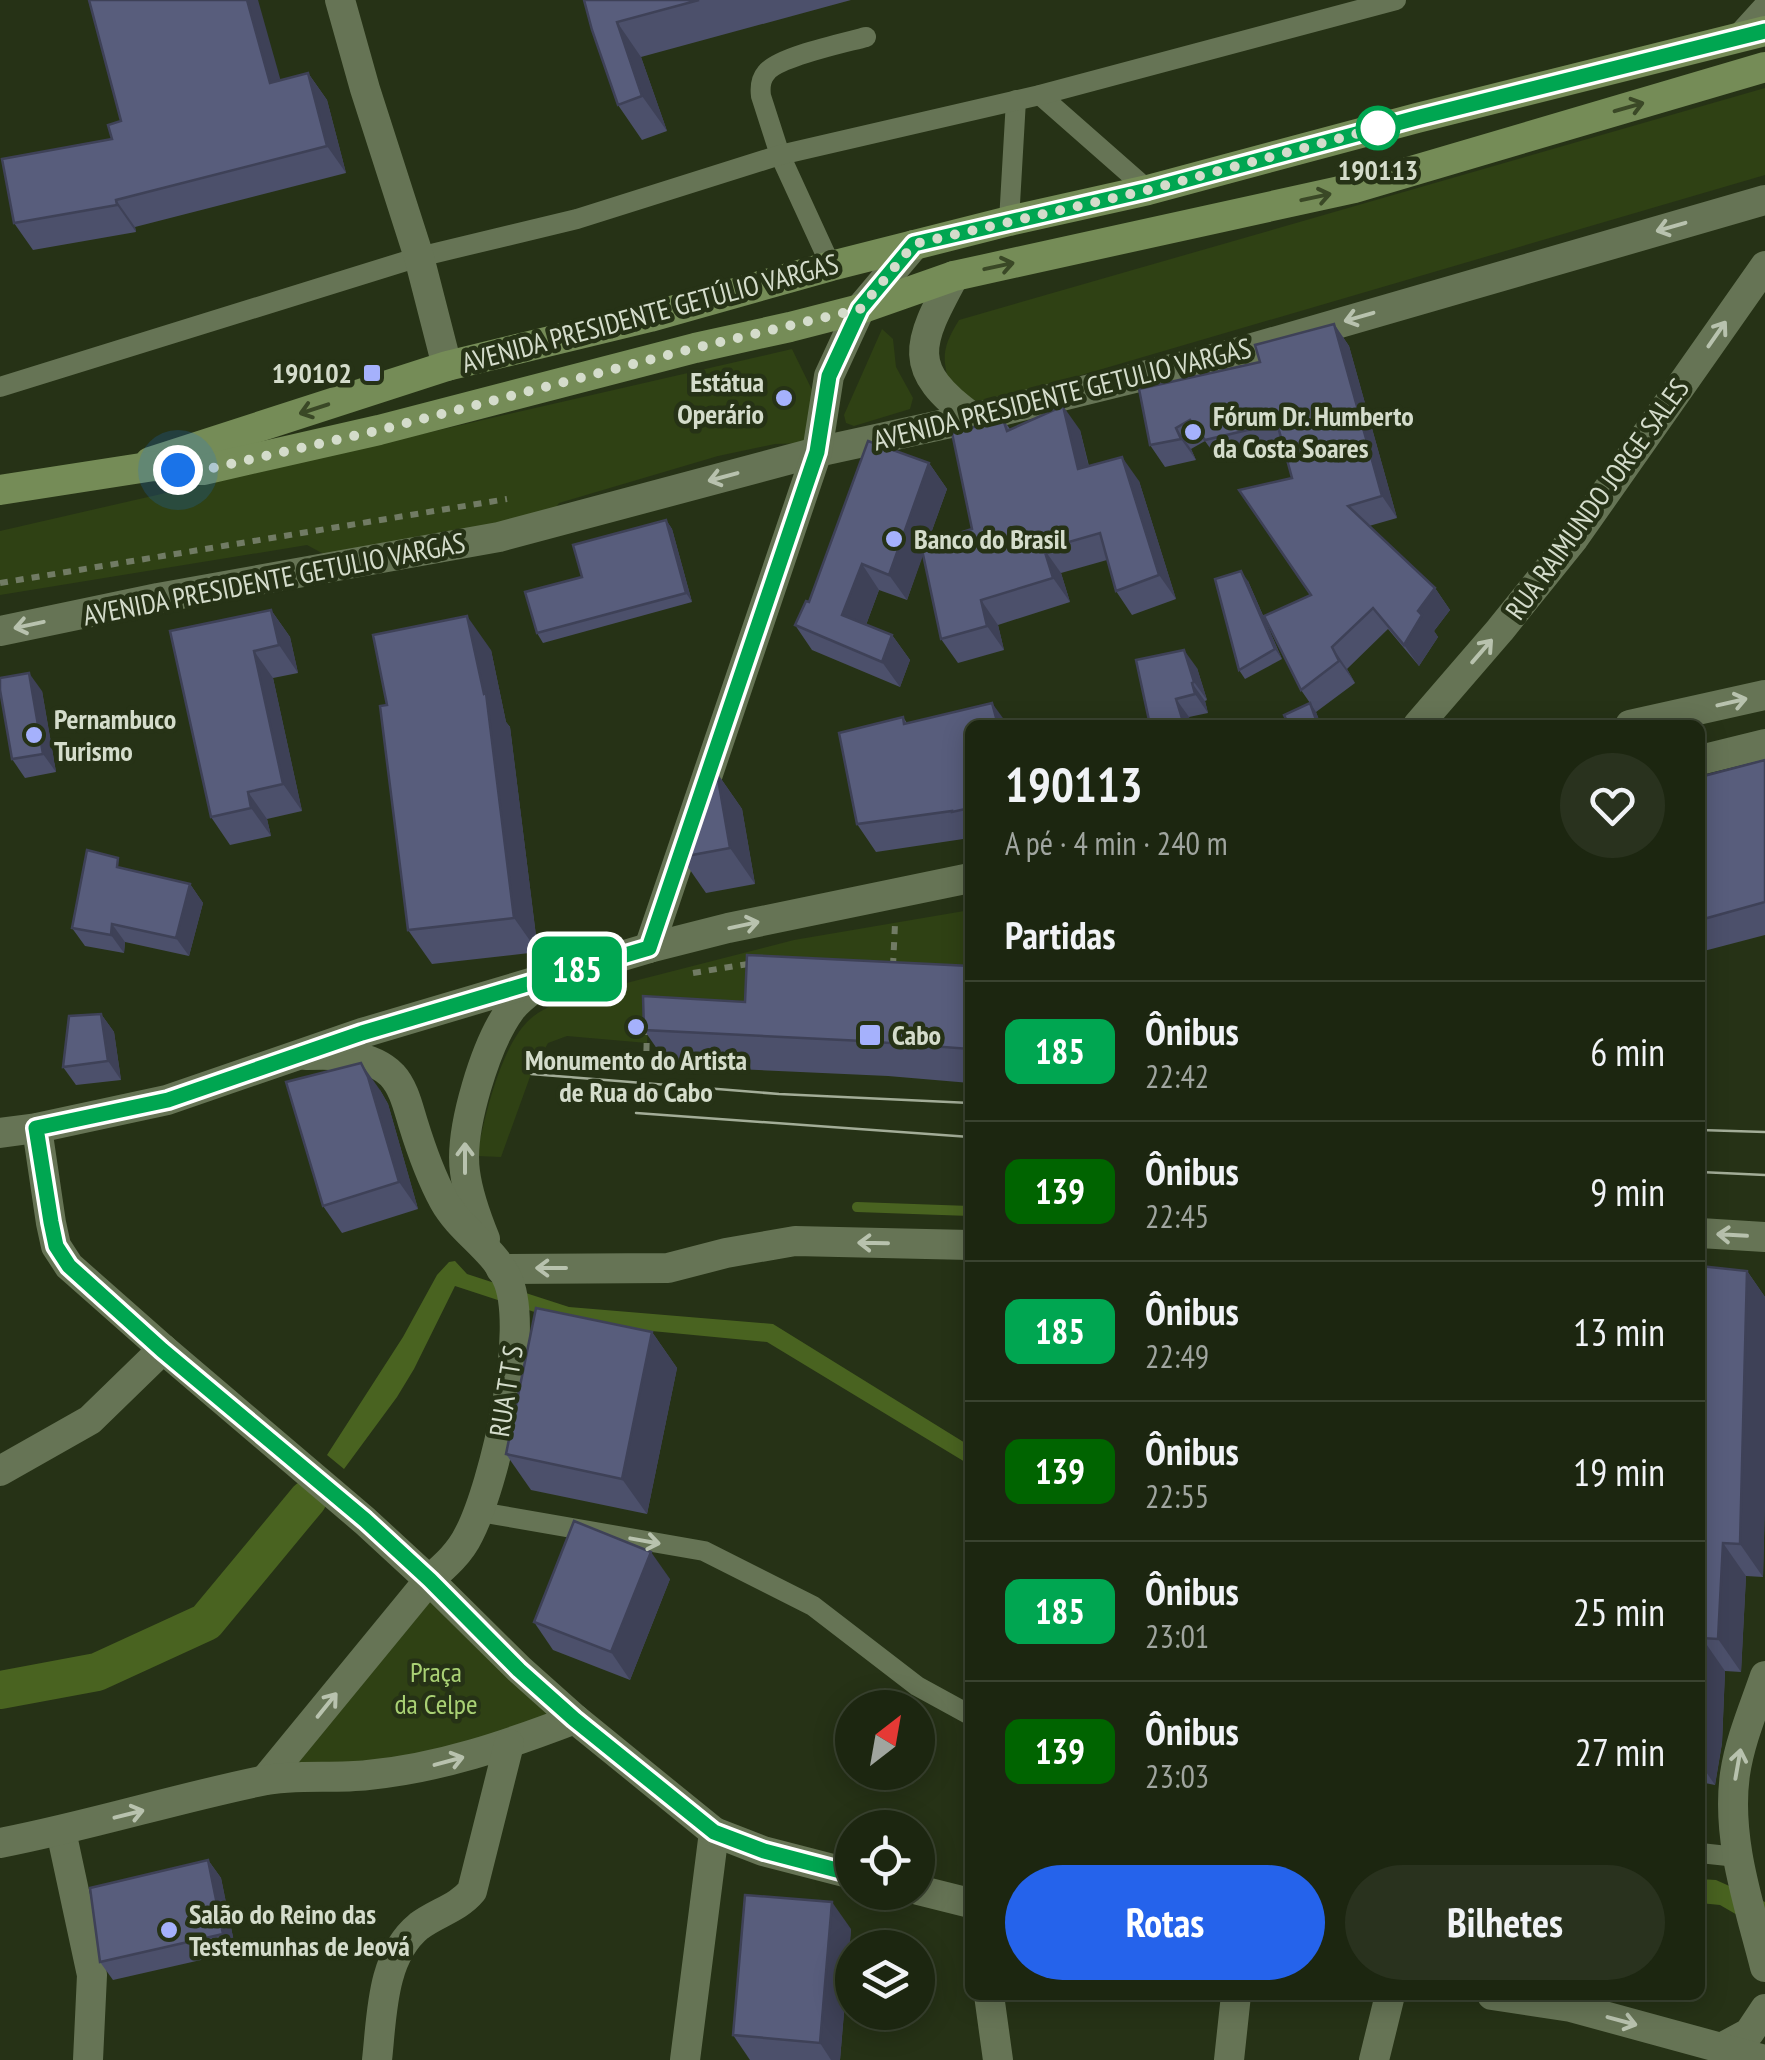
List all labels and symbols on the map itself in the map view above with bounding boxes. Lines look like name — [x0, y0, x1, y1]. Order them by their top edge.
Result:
one-way arrow — [1612, 97, 1644, 115]
marker: 190113 — [1357, 107, 1399, 149]
place label: 190113 — [1338, 151, 1418, 188]
one-way arrow — [1299, 186, 1331, 205]
one-way arrow — [1656, 219, 1688, 237]
street label: AVENIDA PRESIDENTE GETÚLIO VARGAS — [458, 244, 842, 381]
one-way arrow — [982, 256, 1014, 275]
one-way arrow — [1344, 309, 1375, 328]
one-way arrow — [1706, 321, 1727, 348]
street label: AVENIDA PRESIDENTE GETULIO VARGAS — [869, 329, 1255, 458]
place label: 190102 — [272, 354, 352, 391]
marker: 190102 — [361, 362, 383, 384]
place label: Estátua Operário — [677, 363, 764, 432]
street label: RUA RAIMUNDO JORGE SALES — [1496, 371, 1697, 627]
marker: Estátua Operário — [773, 387, 795, 409]
place label: Fórum Dr. Humberto da Costa Soares — [1213, 397, 1414, 466]
one-way arrow — [298, 401, 330, 419]
marker: Fórum Dr. Humberto da Costa Soares — [1182, 421, 1204, 443]
your location — [153, 445, 203, 495]
one-way arrow — [708, 468, 739, 487]
place label: Banco do Brasil — [914, 520, 1067, 557]
street label: AVENIDA PRESIDENTE GETULIO VARGAS — [80, 523, 468, 634]
marker: Banco do Brasil — [883, 528, 905, 550]
one-way arrow — [14, 617, 46, 636]
one-way arrow — [1470, 639, 1493, 664]
one-way arrow — [1715, 692, 1747, 710]
place label: Pernambuco Turismo — [54, 700, 176, 769]
marker: Pernambuco Turismo — [23, 724, 45, 746]
one-way arrow — [727, 915, 759, 933]
line badge: 185 — [520, 936, 634, 1002]
marker: Monumento do Artista de Rua do Cabo — [625, 1016, 647, 1038]
place label: Cabo — [892, 1016, 941, 1053]
marker: Cabo — [857, 1022, 883, 1048]
place label: Monumento do Artista de Rua do Cabo — [525, 1041, 747, 1110]
one-way arrow — [456, 1142, 474, 1174]
one-way arrow — [1717, 1225, 1749, 1244]
one-way arrow — [857, 1233, 889, 1252]
one-way arrow — [535, 1259, 567, 1278]
street label: RUA T T S — [480, 1343, 531, 1439]
one-way arrow — [628, 1532, 661, 1551]
park label: Praça da Celpe — [394, 1653, 478, 1722]
north arrow — [835, 1690, 935, 1790]
one-way arrow — [316, 1692, 338, 1718]
one-way arrow — [1729, 1749, 1748, 1781]
one-way arrow — [433, 1751, 464, 1769]
one-way arrow — [113, 1804, 144, 1823]
place label: Salão do Reino das Testemunhas de Jeová — [189, 1895, 410, 1964]
marker: Salão do Reino das Testemunhas de Jeová — [158, 1919, 180, 1941]
one-way arrow — [1606, 2012, 1637, 2031]

